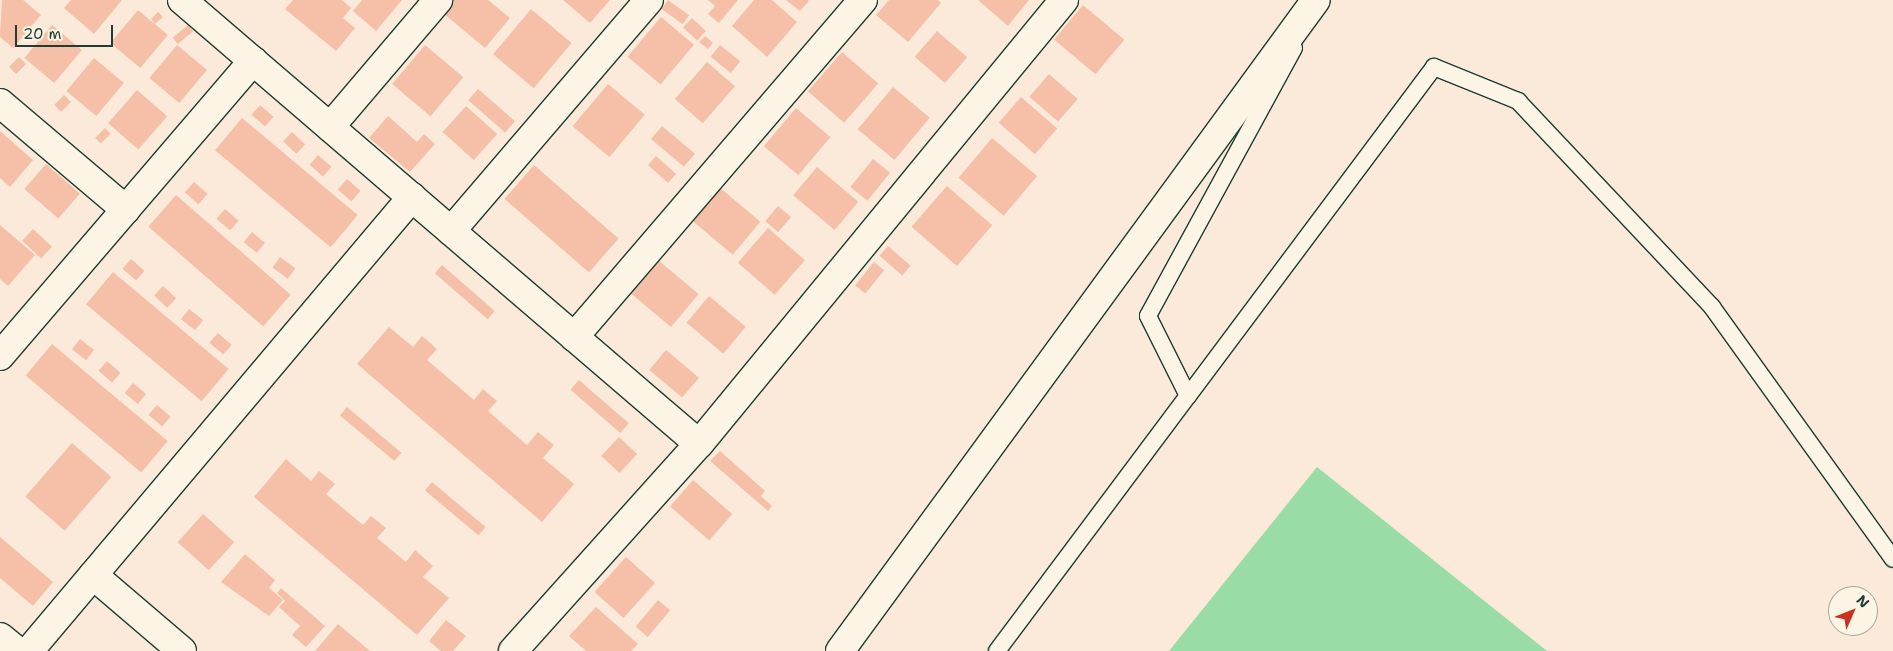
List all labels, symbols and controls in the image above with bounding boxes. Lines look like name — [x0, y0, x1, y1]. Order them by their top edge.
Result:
scale bar — [18, 15, 115, 47]
text: 20 m — [23, 24, 62, 44]
north arrow — [1828, 586, 1878, 636]
text: N — [1853, 591, 1873, 612]

